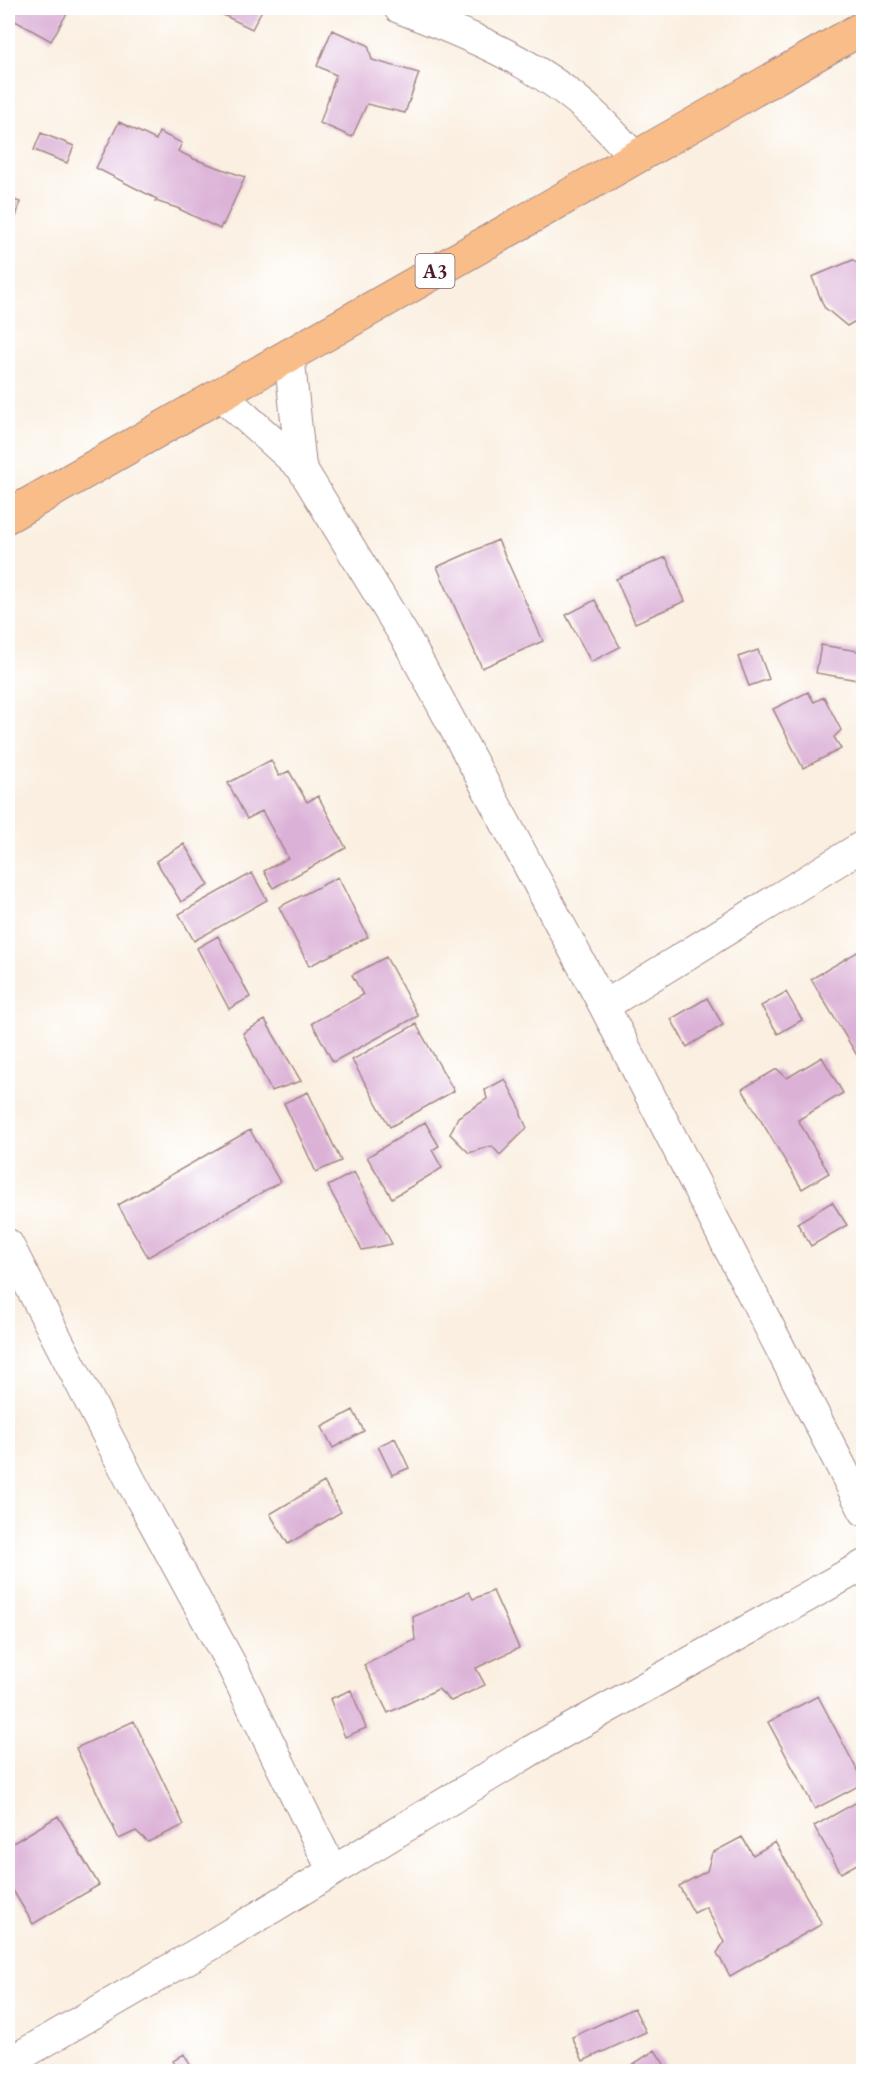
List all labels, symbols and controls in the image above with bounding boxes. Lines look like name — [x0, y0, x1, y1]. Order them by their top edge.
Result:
road number: A3 — [416, 254, 454, 288]

